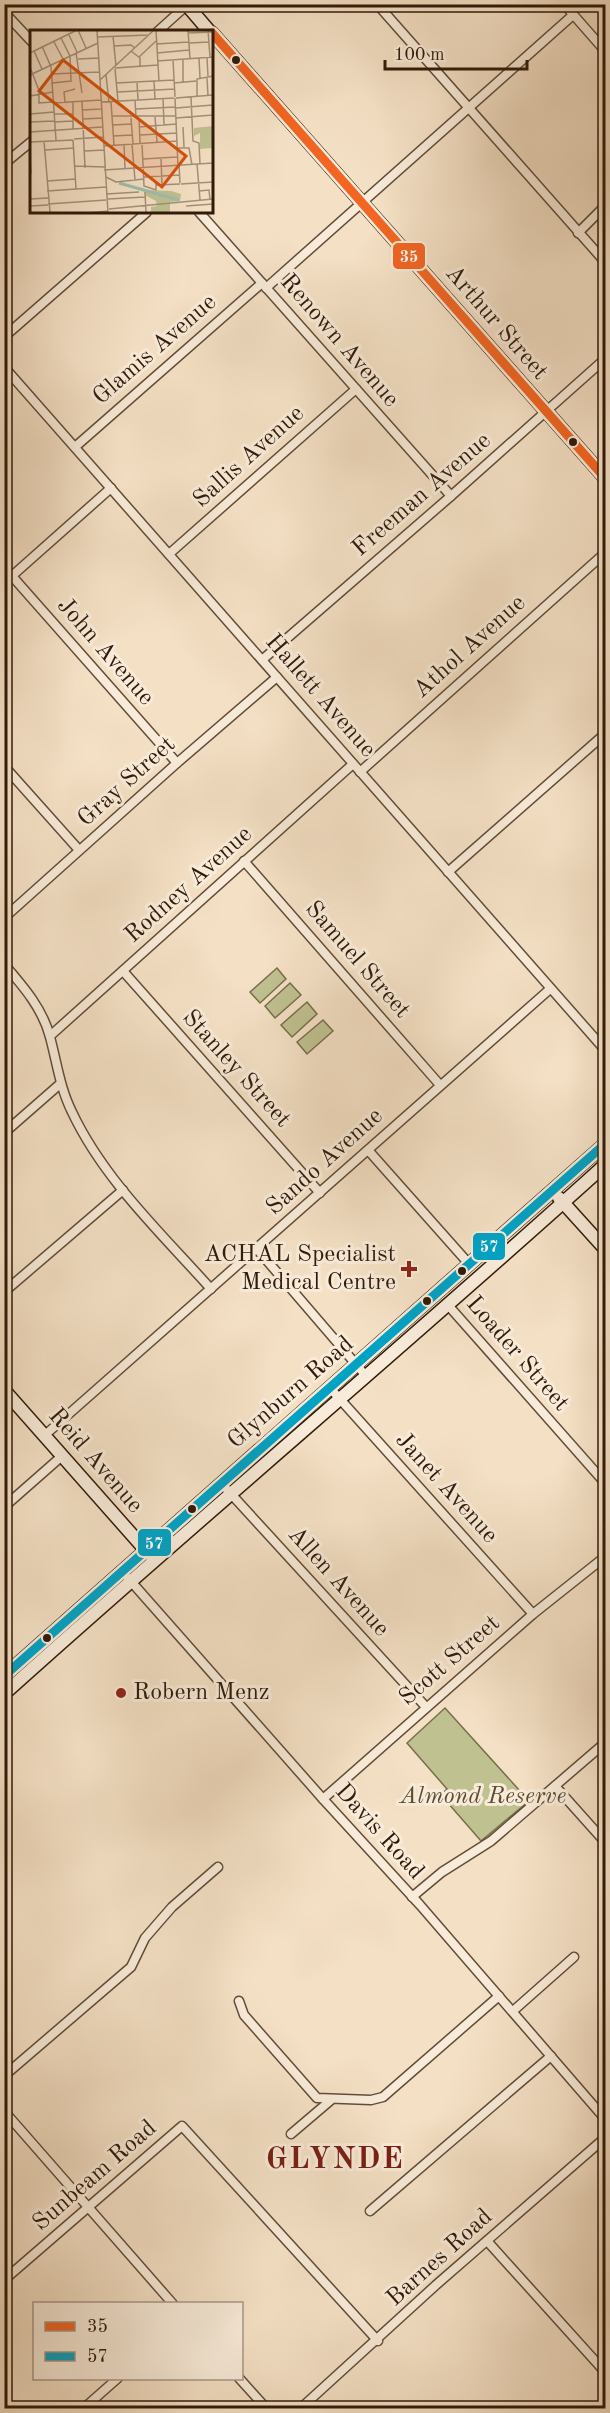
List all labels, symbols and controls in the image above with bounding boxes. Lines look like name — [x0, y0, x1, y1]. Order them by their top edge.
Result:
inset map — [30, 30, 213, 213]
scale bar — [385, 33, 528, 71]
text: 100 m — [394, 46, 445, 64]
unlabelled marker — [230, 54, 242, 66]
line badge: 35 — [392, 242, 426, 270]
text: 35 — [400, 250, 418, 266]
street label: Arthur Street — [440, 261, 552, 385]
street label: Renown Avenue — [275, 270, 403, 412]
street label: Glamis Avenue — [89, 290, 221, 410]
street label: Sallis Avenue — [189, 401, 309, 513]
street label: Freeman Avenue — [348, 429, 496, 561]
unlabelled marker — [567, 436, 579, 448]
street label: Athol Avenue — [410, 591, 530, 703]
street label: John Avenue — [52, 594, 158, 710]
street label: Hallett Avenue — [260, 630, 380, 762]
street label: Gray Street — [74, 732, 180, 832]
street label: Rodney Avenue — [121, 822, 257, 948]
street label: Samuel Street — [300, 897, 414, 1023]
street label: Stanley Street — [177, 1006, 295, 1132]
street label: Sando Avenue — [262, 1104, 388, 1220]
line badge: 57 — [472, 1232, 506, 1261]
text: 57 — [480, 1240, 498, 1256]
place label: ACHAL Specialist Medical Centre — [204, 1243, 396, 1295]
marker: ACHAL Specialist Medical Centre — [400, 1260, 418, 1278]
unlabelled marker — [456, 1265, 468, 1277]
street label: Loader Street — [461, 1292, 573, 1416]
unlabelled marker — [421, 1295, 433, 1307]
street label: Glynburn Road — [224, 1332, 358, 1454]
street label: Reid Avenue — [43, 1404, 147, 1518]
street label: Janet Avenue — [390, 1428, 502, 1548]
unlabelled marker — [186, 1503, 198, 1515]
street label: Allen Avenue — [283, 1523, 393, 1641]
line badge: 57 — [137, 1528, 172, 1557]
text: 57 — [145, 1537, 163, 1553]
street label: Scott Street — [395, 1611, 505, 1711]
unlabelled marker — [41, 1632, 53, 1644]
place label: Robern Menz — [133, 1681, 270, 1705]
marker: Robern Menz — [114, 1686, 128, 1700]
street label: Davis Road — [330, 1780, 428, 1884]
park label: Almond Reserve — [398, 1785, 566, 1809]
street label: Sunbeam Road — [29, 2116, 161, 2236]
district label: GLYNDE — [266, 2145, 404, 2175]
street label: Barnes Road — [383, 2205, 497, 2311]
legend — [33, 2302, 243, 2380]
text: 35 — [87, 2318, 108, 2336]
text: 57 — [87, 2348, 108, 2366]

